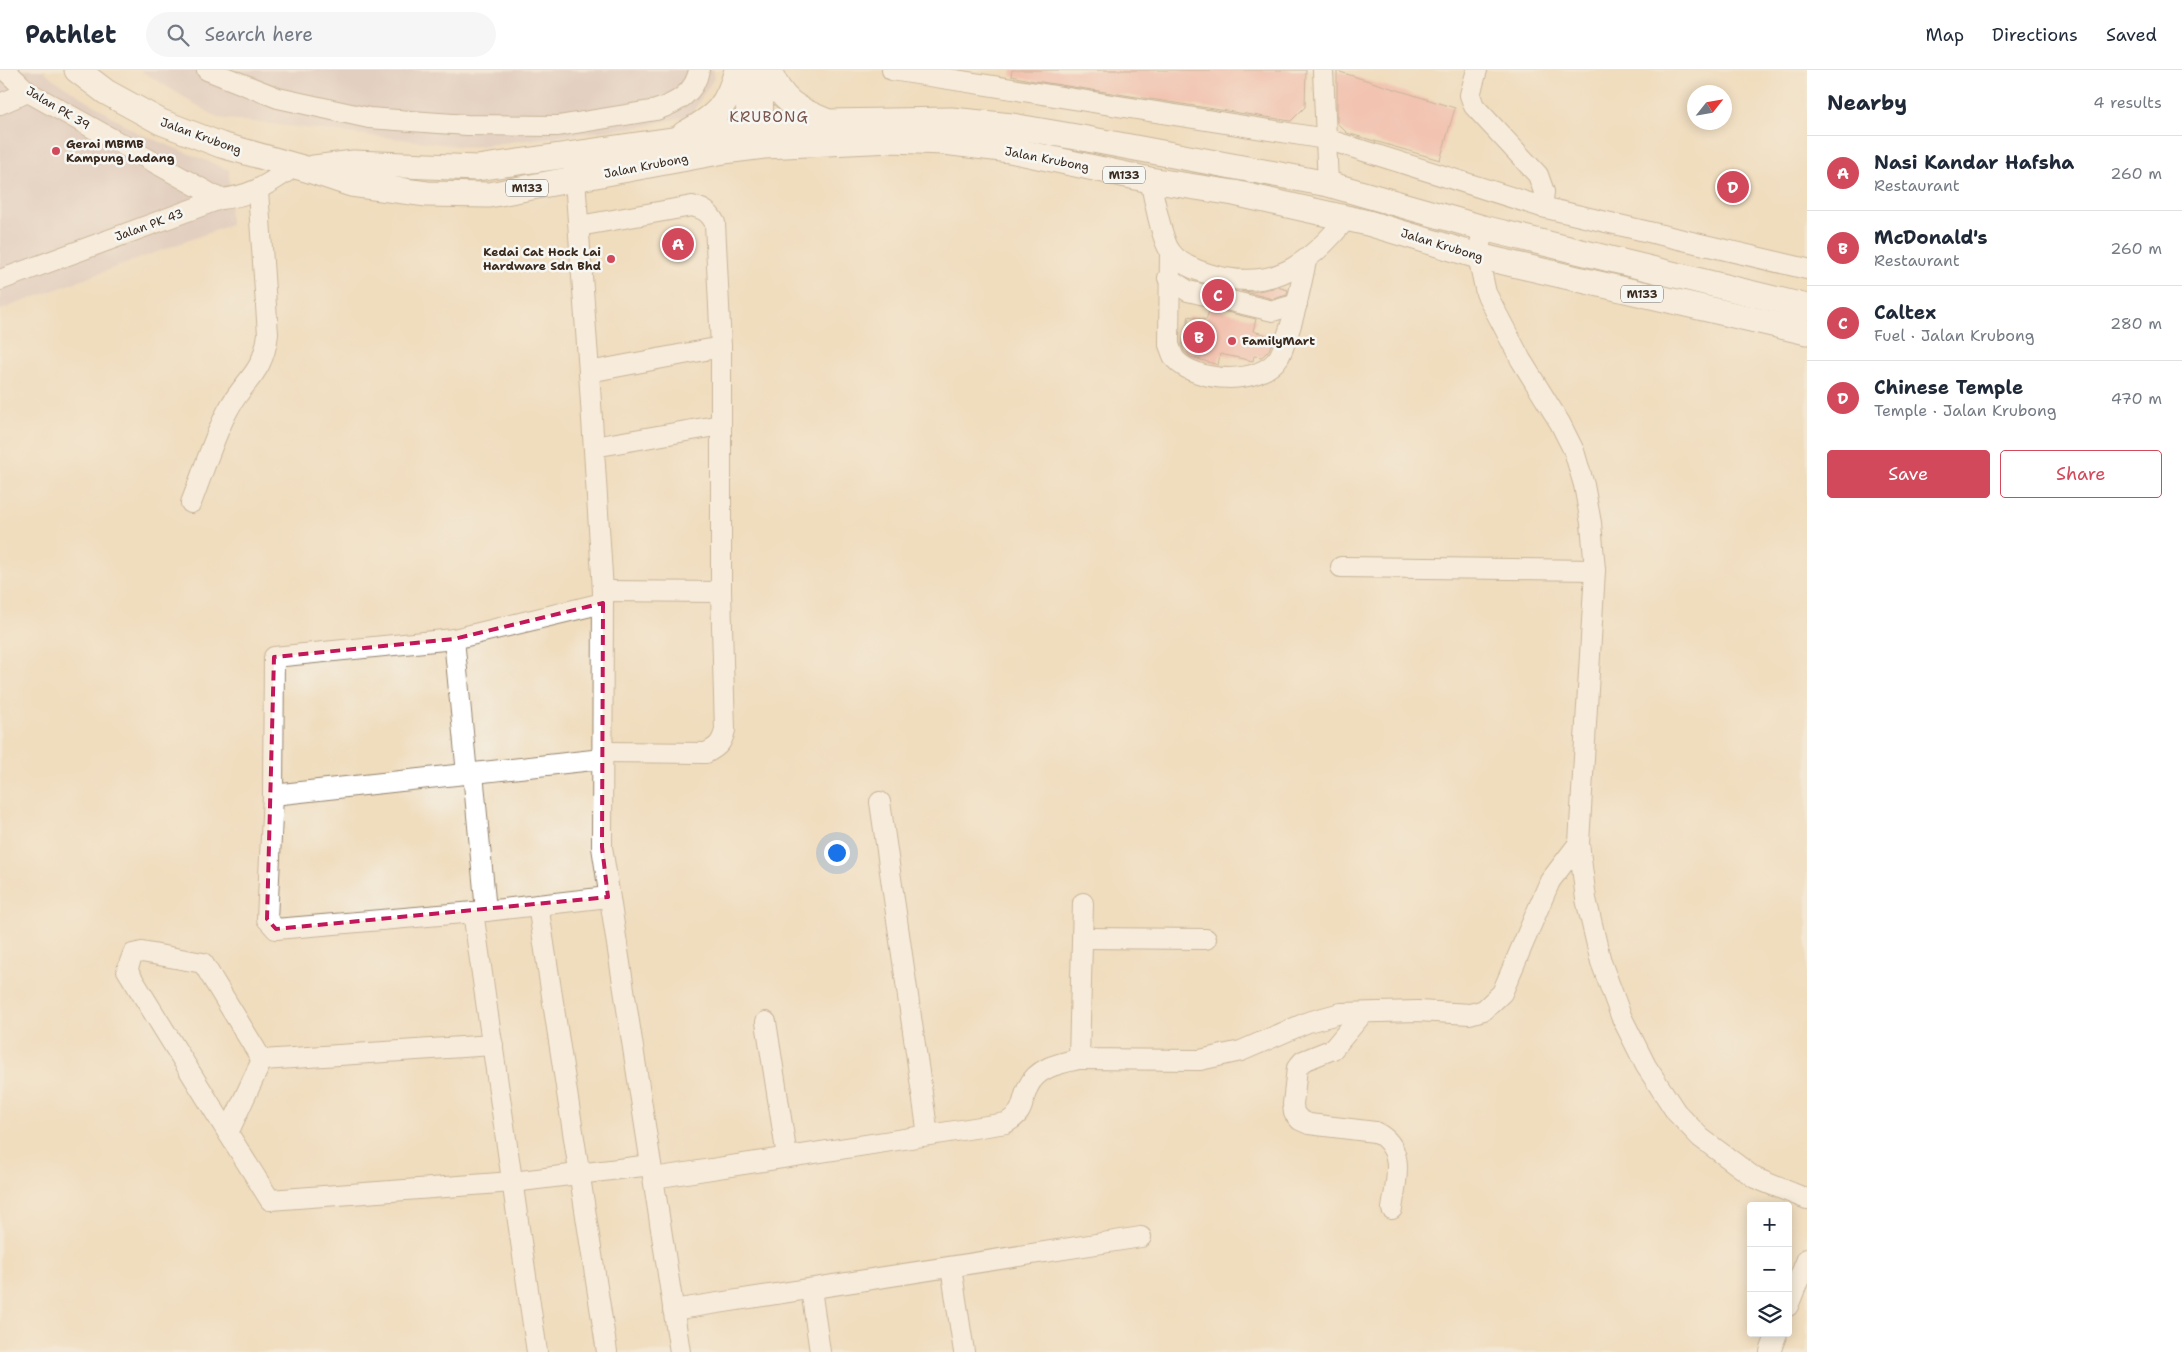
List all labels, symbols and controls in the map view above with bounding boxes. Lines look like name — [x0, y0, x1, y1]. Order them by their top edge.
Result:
search box — [146, 12, 496, 57]
text: Pathlet — [25, 19, 116, 51]
icon: search — [164, 21, 192, 49]
text: Search here — [204, 22, 313, 47]
text: Map — [1926, 23, 1964, 47]
text: Directions — [1992, 23, 2078, 47]
text: Saved — [2106, 23, 2157, 47]
street label: Jalan PK 39 — [23, 83, 93, 133]
north arrow — [1687, 85, 1732, 130]
text: Nearby — [1827, 89, 1907, 117]
text: 4 results — [2093, 92, 2162, 113]
district label: KRUBONG — [729, 107, 809, 127]
street label: Jalan Krubong — [158, 114, 244, 158]
place label: Gerai MBMB Kampung Ladang — [66, 136, 175, 166]
street label: Jalan Krubong — [1004, 143, 1090, 175]
marker: Gerai MBMB Kampung Ladang — [50, 145, 62, 157]
street label: Jalan Krubong — [603, 150, 689, 182]
text: Nasi Kandar Hafsha — [1874, 150, 2074, 175]
text: A — [1837, 163, 1849, 184]
text: 260 m — [2110, 163, 2162, 184]
road number: M133 — [1103, 166, 1145, 184]
pin: D — [1717, 168, 1749, 206]
text: Restaurant — [1874, 175, 1960, 196]
road number: M133 — [506, 180, 548, 196]
street label: Jalan PK 43 — [113, 205, 185, 245]
pin: A — [662, 225, 694, 263]
street label: Jalan Krubong — [1399, 225, 1485, 265]
text: McDonald's — [1874, 225, 1987, 250]
text: B — [1838, 238, 1848, 259]
text: 260 m — [2110, 238, 2162, 259]
place label: Kedai Cat Hock Lai Hardware Sdn Bhd — [483, 244, 601, 274]
text: Restaurant — [1874, 250, 1960, 271]
marker: Kedai Cat Hock Lai Hardware Sdn Bhd — [605, 253, 617, 265]
pin: C — [1202, 276, 1234, 314]
road number: M133 — [1621, 285, 1663, 302]
text: Caltex — [1874, 300, 1936, 325]
text: C — [1838, 313, 1848, 334]
text: 280 m — [2110, 313, 2162, 334]
pin: B — [1183, 318, 1215, 356]
text: Fuel · Jalan Krubong — [1874, 325, 2035, 346]
place label: FamilyMart — [1242, 333, 1315, 349]
marker: FamilyMart — [1226, 335, 1238, 347]
text: Chinese Temple — [1874, 375, 2023, 400]
text: D — [1837, 388, 1849, 409]
text: 470 m — [2111, 388, 2162, 409]
text: Temple · Jalan Krubong — [1874, 400, 2057, 421]
button: Save — [1827, 450, 1990, 498]
button: Share — [2000, 450, 2162, 498]
your location — [824, 840, 850, 866]
map controls — [1747, 1202, 1792, 1337]
button: + — [1747, 1202, 1792, 1247]
button: − — [1747, 1247, 1792, 1292]
button: layers — [1747, 1292, 1792, 1337]

